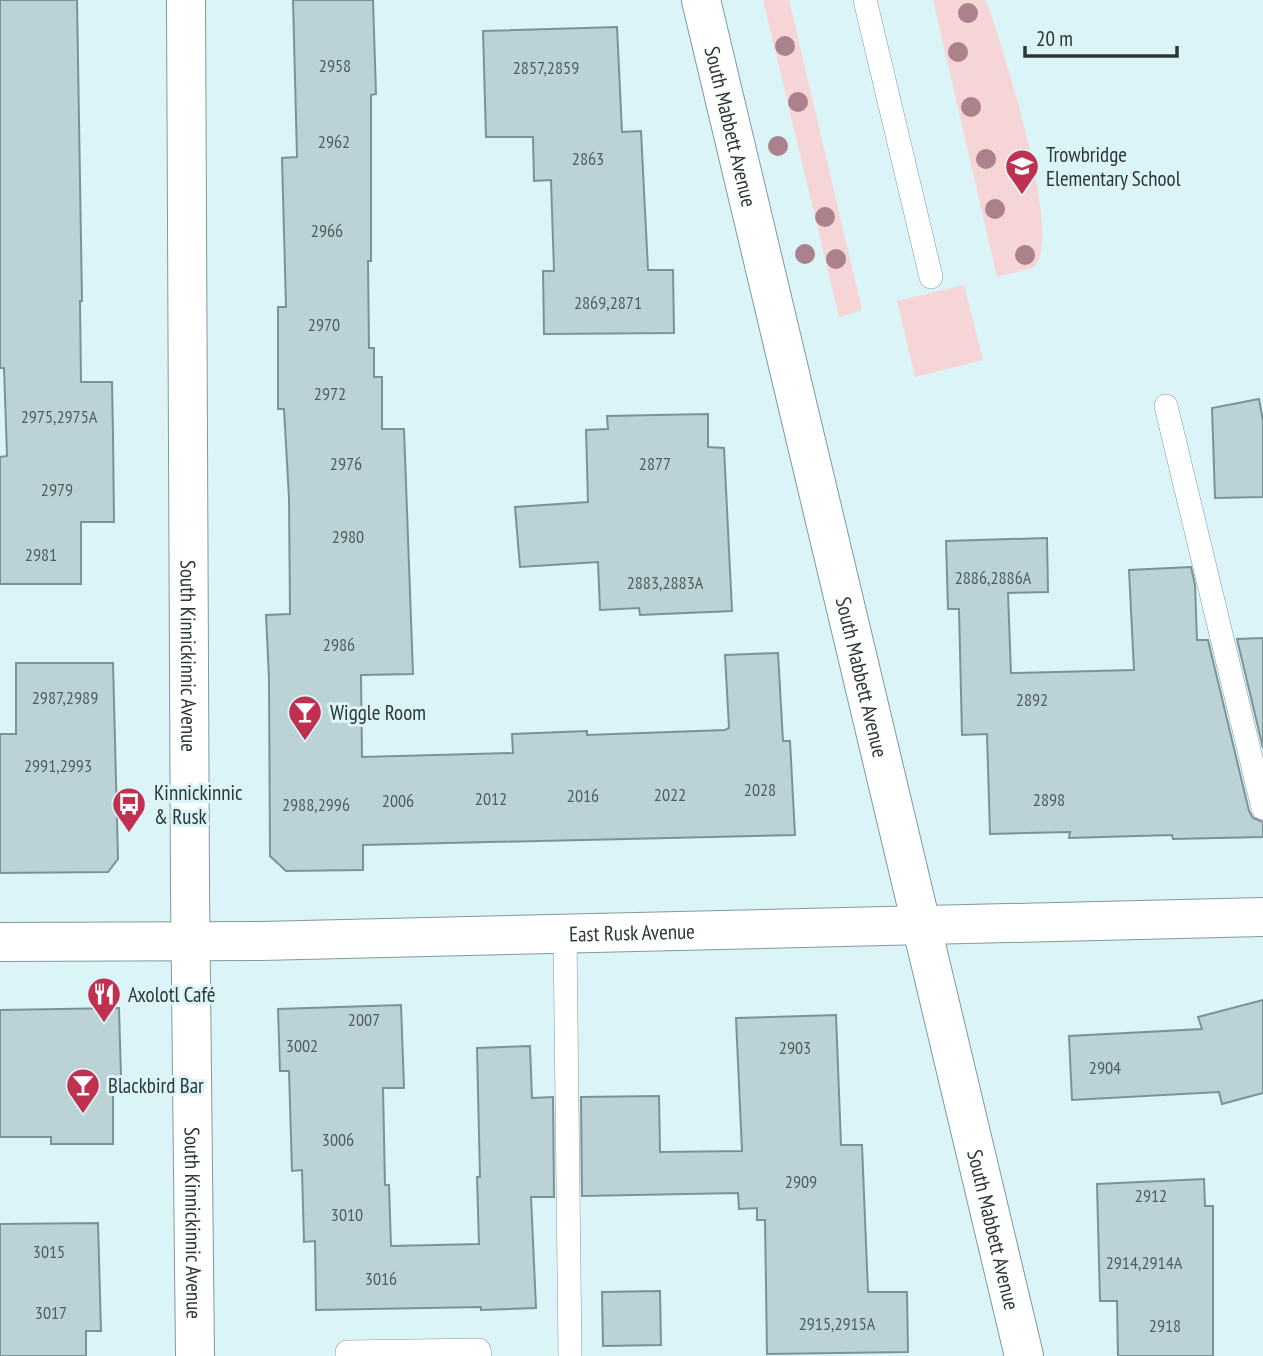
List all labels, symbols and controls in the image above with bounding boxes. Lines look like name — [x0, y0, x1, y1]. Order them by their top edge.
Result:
scale bar — [1025, 14, 1177, 58]
text: 20 m — [1036, 25, 1073, 52]
street label: South Mabbett Avenue — [699, 44, 763, 209]
house number: 2958 — [319, 54, 351, 77]
house number: 2857,2859 — [513, 56, 579, 79]
house number: 2962 — [318, 130, 350, 153]
place label: Trowbridge Elementary School — [1046, 141, 1181, 192]
house number: 2863 — [572, 147, 604, 170]
school or university icon: Trowbridge Elementary School — [1003, 147, 1041, 196]
house number: 2966 — [311, 219, 343, 242]
house number: 2869,2871 — [574, 291, 642, 314]
house number: 2970 — [308, 313, 340, 336]
house number: 2972 — [314, 382, 346, 405]
house number: 2975,2975A — [21, 405, 98, 428]
house number: 2976 — [330, 452, 362, 475]
house number: 2877 — [639, 452, 671, 475]
house number: 2979 — [41, 478, 73, 501]
house number: 2980 — [332, 525, 364, 548]
house number: 2981 — [25, 543, 57, 566]
street label: South Kinnickinnic Avenue — [175, 560, 203, 752]
house number: 2886,2886A — [955, 566, 1032, 589]
house number: 2883,2883A — [627, 571, 704, 594]
street label: South Mabbett Avenue — [830, 594, 894, 760]
house number: 2986 — [323, 633, 355, 656]
house number: 2987,2989 — [32, 686, 98, 709]
house number: 2892 — [1016, 688, 1048, 711]
bar icon: Wiggle Room — [286, 693, 324, 742]
place label: Wiggle Room — [330, 699, 426, 726]
house number: 2991,2993 — [24, 754, 92, 777]
house number: 2028 — [744, 778, 776, 801]
place label: Kinnickinnic & Rusk — [154, 779, 243, 830]
house number: 2022 — [654, 783, 686, 806]
house number: 2016 — [567, 784, 599, 807]
bus stop icon: Kinnickinnic & Rusk — [110, 785, 148, 834]
house number: 2012 — [475, 787, 507, 810]
house number: 2898 — [1033, 788, 1065, 811]
house number: 2006 — [382, 789, 414, 812]
house number: 2988,2996 — [282, 793, 350, 816]
street label: East Rusk Avenue — [569, 917, 695, 947]
restaurant icon: Axolotl Café — [85, 975, 123, 1024]
place label: Axolotl Café — [128, 981, 215, 1008]
house number: 2007 — [348, 1008, 380, 1031]
house number: 3002 — [286, 1034, 318, 1057]
house number: 2903 — [779, 1036, 811, 1059]
house number: 2904 — [1089, 1056, 1121, 1079]
bar icon: Blackbird Bar — [64, 1066, 102, 1115]
place label: Blackbird Bar — [108, 1072, 204, 1099]
street label: South Kinnickinnic Avenue — [179, 1127, 208, 1319]
house number: 3006 — [322, 1128, 354, 1151]
street label: South Mabbett Avenue — [962, 1147, 1026, 1313]
house number: 2909 — [785, 1170, 817, 1193]
house number: 2912 — [1135, 1184, 1167, 1207]
house number: 3010 — [331, 1203, 363, 1226]
house number: 3015 — [33, 1240, 65, 1263]
house number: 2914,2914A — [1106, 1251, 1183, 1274]
house number: 3016 — [365, 1267, 397, 1290]
house number: 3017 — [35, 1301, 67, 1324]
house number: 2915,2915A — [799, 1312, 876, 1335]
house number: 2918 — [1149, 1314, 1181, 1337]

